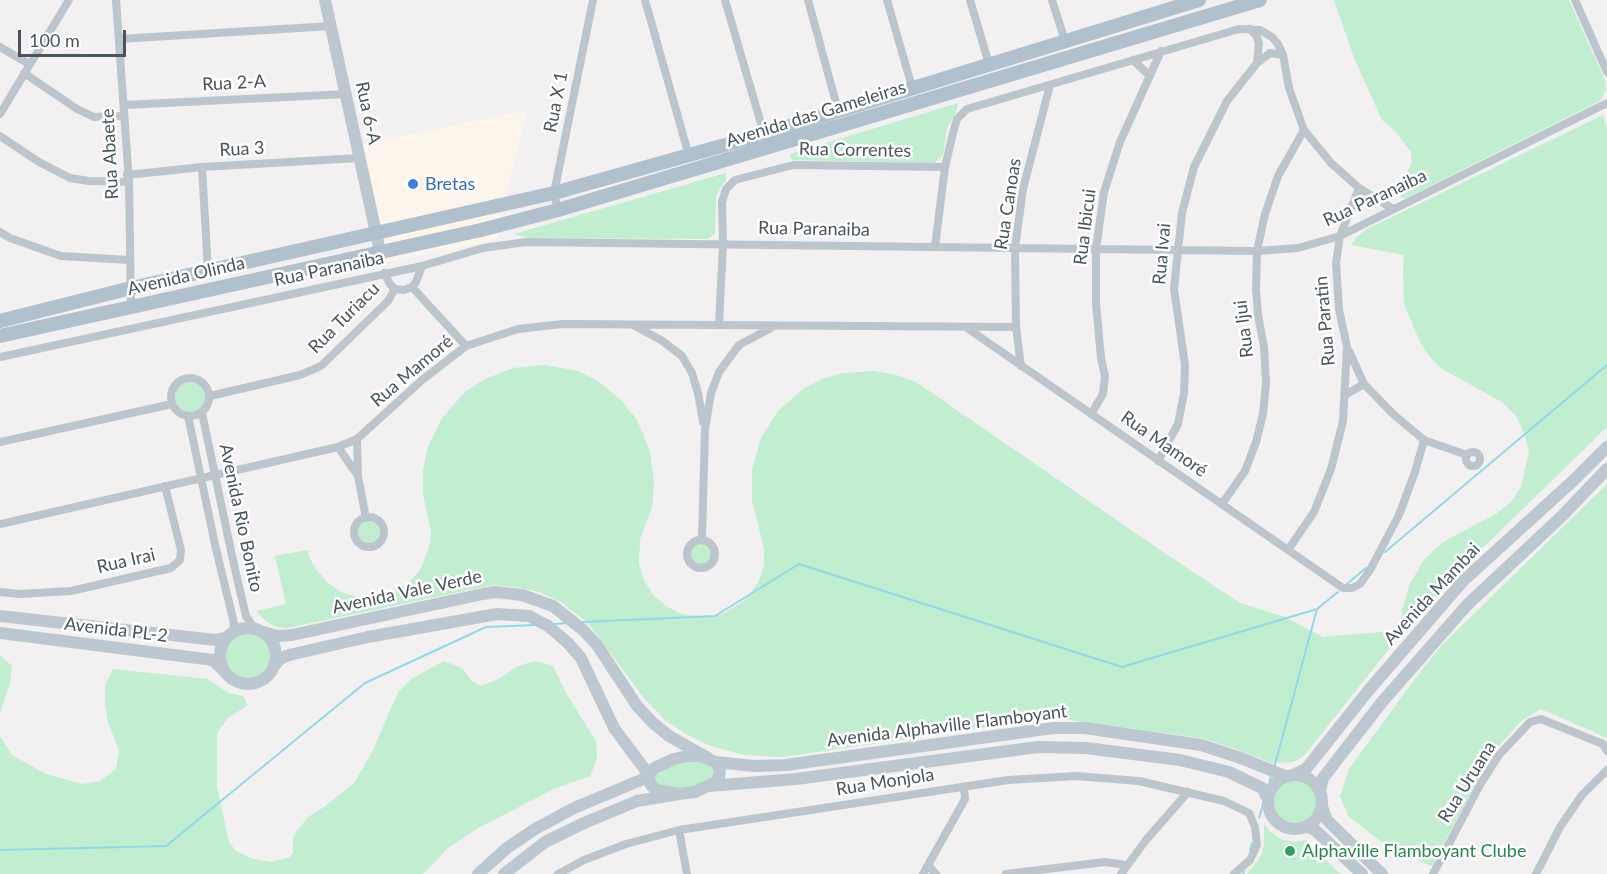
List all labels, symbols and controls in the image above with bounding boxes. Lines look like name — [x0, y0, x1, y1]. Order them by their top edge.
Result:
scale bar — [21, 18, 129, 56]
text: 100 m — [29, 29, 80, 51]
street label: Rua X 1 — [540, 70, 572, 134]
street label: Rua 2-A — [202, 71, 266, 95]
street label: Avenida das Gameleiras — [723, 76, 909, 152]
street label: Rua 6-A — [351, 80, 385, 146]
street label: Rua Abaete — [97, 108, 123, 200]
street label: Rua 3 — [219, 137, 265, 161]
street label: Rua Correntes — [799, 138, 911, 162]
street label: Rua Canoas — [990, 157, 1026, 251]
street label: Rua Paranaiba — [1320, 165, 1430, 231]
place label: Bretas — [425, 173, 475, 195]
marker: Bretas — [406, 177, 420, 191]
street label: Rua Ibicui — [1070, 188, 1100, 266]
street label: Rua Paranaiba — [758, 217, 870, 241]
street label: Rua Ivai — [1149, 222, 1175, 286]
street label: Rua Paranaiba — [272, 247, 386, 291]
street label: Avenida Olinda — [125, 252, 247, 300]
street label: Rua Paratin — [1310, 275, 1340, 367]
street label: Rua Turiacu — [304, 278, 384, 358]
street label: Rua Ijui — [1230, 299, 1258, 359]
street label: Rua Mamoré — [367, 330, 457, 412]
street label: Rua Mamoré — [1117, 406, 1211, 482]
street label: Avenida Rio Bonito — [215, 442, 267, 594]
street label: Avenida Mambai — [1379, 539, 1485, 649]
street label: Rua Irai — [95, 544, 157, 578]
street label: Avenida Vale Verde — [330, 566, 484, 618]
street label: Avenida PL-2 — [63, 613, 169, 647]
street label: Avenida Alphaville Flamboyant — [826, 701, 1068, 751]
street label: Rua Uruana — [1433, 737, 1501, 827]
street label: Rua Monjola — [834, 764, 936, 800]
place label: Alphaville Flamboyant Clube — [1302, 840, 1526, 862]
marker: Alphaville Flamboyant Clube — [1283, 844, 1297, 858]

